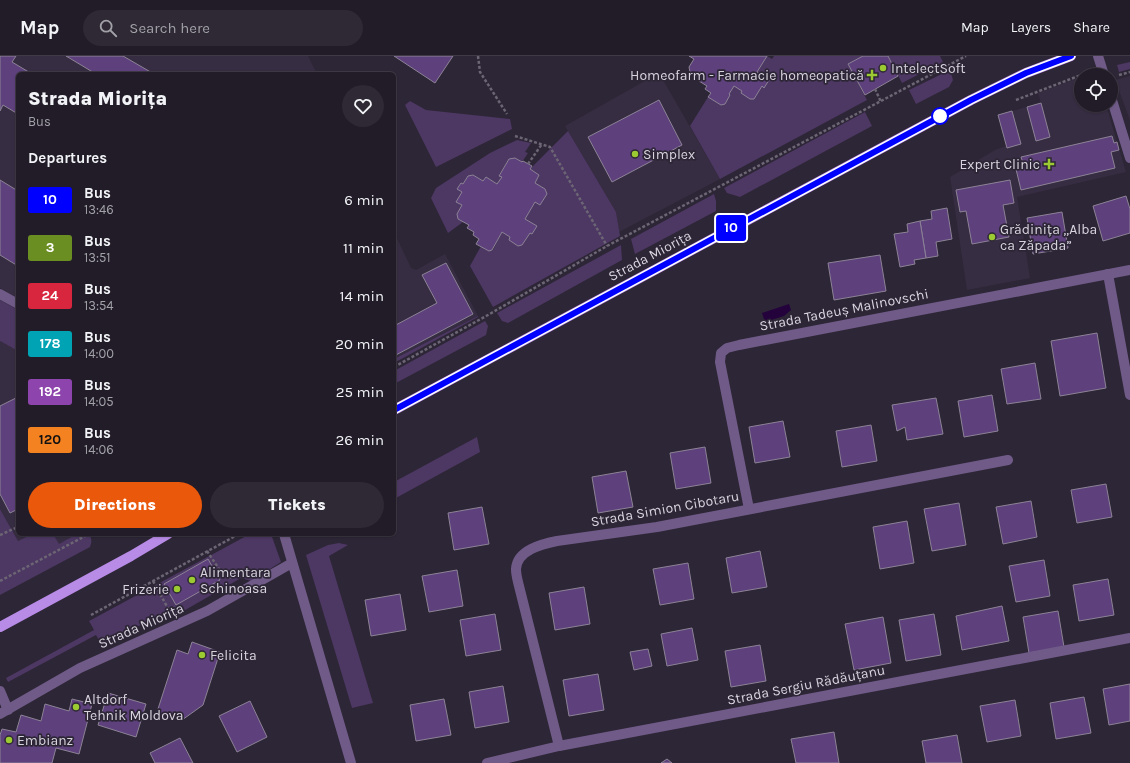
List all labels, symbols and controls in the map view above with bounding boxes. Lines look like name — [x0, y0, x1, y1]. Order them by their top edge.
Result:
search box — [83, 10, 363, 46]
text: Map — [20, 17, 59, 39]
icon: search — [97, 17, 119, 39]
text: Search here — [129, 19, 210, 37]
text: Map — [961, 19, 989, 36]
text: Layers — [1011, 19, 1051, 36]
text: Share — [1073, 19, 1110, 36]
place label: IntelectSoft — [891, 60, 966, 77]
marker: IntelectSoft — [878, 63, 888, 73]
place label: Homeofarm - Farmacie homeopatică — [630, 67, 864, 84]
map controls — [1074, 68, 1118, 112]
button: locate — [1074, 68, 1118, 112]
marker: Homeofarm - Farmacie homeopatică — [867, 70, 877, 80]
button: heart — [342, 85, 384, 127]
text: Strada Miorița — [28, 88, 167, 110]
unlabelled marker — [931, 107, 949, 125]
text: Bus — [28, 114, 51, 129]
place label: Simplex — [643, 146, 695, 163]
text: Departures — [28, 149, 107, 167]
marker: Simplex — [630, 149, 640, 159]
place label: Expert Clinic — [959, 156, 1040, 173]
marker: Expert Clinic — [1043, 158, 1055, 170]
text: Bus — [84, 184, 111, 202]
text: 10 — [43, 191, 57, 208]
text: 6 min — [344, 191, 384, 209]
text: 13:46 — [84, 202, 114, 217]
line badge: 10 — [713, 215, 749, 241]
text: 10 — [724, 219, 738, 236]
place label: Grădinița „Alba ca Zăpada” — [1000, 221, 1097, 254]
street label: Strada Miorița — [606, 227, 694, 285]
text: Bus — [84, 232, 111, 250]
marker: Grădinița „Alba ca Zăpada” — [987, 232, 997, 242]
text: 3 — [46, 239, 54, 256]
text: 11 min — [343, 239, 384, 257]
text: 13:51 — [84, 250, 111, 265]
text: Bus — [84, 280, 111, 298]
street label: Strada Tadeuș Malinovschi — [758, 285, 930, 335]
text: 24 — [42, 287, 58, 304]
text: 14 min — [340, 287, 384, 305]
text: 13:54 — [84, 298, 114, 313]
text: Bus — [84, 328, 111, 346]
text: 178 — [39, 335, 61, 352]
text: 20 min — [335, 335, 384, 353]
text: 14:00 — [84, 346, 114, 361]
text: Bus — [84, 376, 111, 394]
text: 192 — [39, 383, 61, 400]
text: 25 min — [336, 383, 384, 401]
text: 14:05 — [84, 394, 114, 409]
text: Bus — [84, 424, 111, 442]
text: 120 — [39, 431, 61, 448]
text: 26 min — [336, 431, 384, 449]
text: 14:06 — [84, 442, 114, 457]
button: Directions — [28, 482, 202, 528]
button: Tickets — [210, 482, 384, 528]
street label: Strada Simion Cibotaru — [589, 488, 741, 530]
place label: Alimentara Schinoasa — [200, 564, 271, 597]
marker: Alimentara Schinoasa — [187, 575, 197, 585]
place label: Frizerie — [122, 581, 169, 598]
marker: Frizerie — [172, 584, 182, 594]
street label: Strada Miorița — [96, 600, 186, 652]
place label: Felicita — [210, 647, 257, 664]
marker: Felicita — [197, 650, 207, 660]
street label: Strada Sergiu Rădăuțanu — [725, 661, 887, 709]
place label: Altdorf Tehnik Moldova — [84, 691, 184, 724]
marker: Altdorf Tehnik Moldova — [71, 702, 81, 712]
place label: Embianz — [17, 732, 73, 749]
marker: Embianz — [4, 735, 14, 745]

